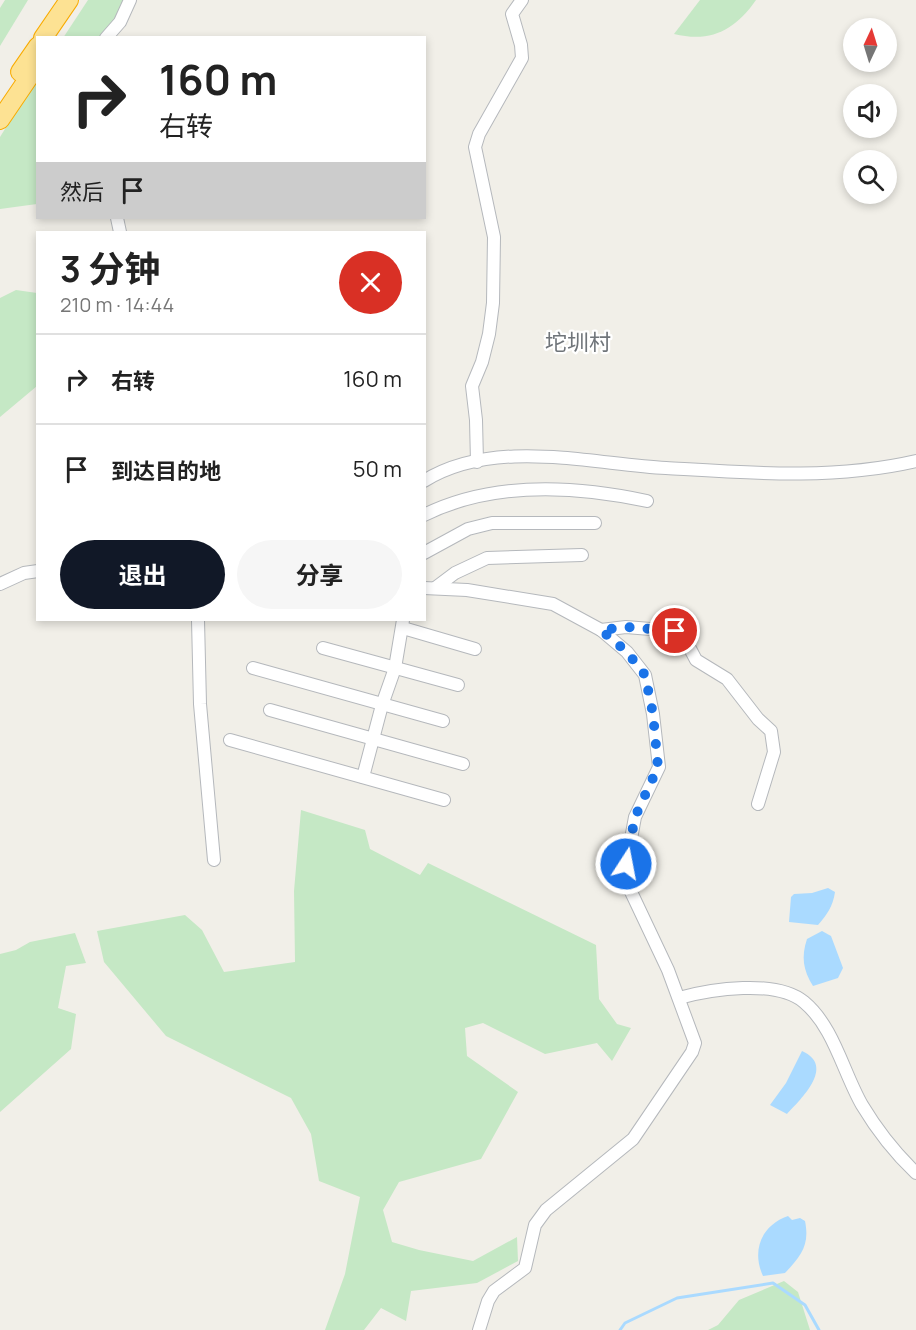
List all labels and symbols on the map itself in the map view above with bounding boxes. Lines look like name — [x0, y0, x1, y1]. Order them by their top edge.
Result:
north arrow — [843, 18, 897, 72]
district label: 坨圳村 — [545, 327, 611, 357]
pin — [649, 605, 700, 656]
position arrow — [594, 832, 658, 896]

